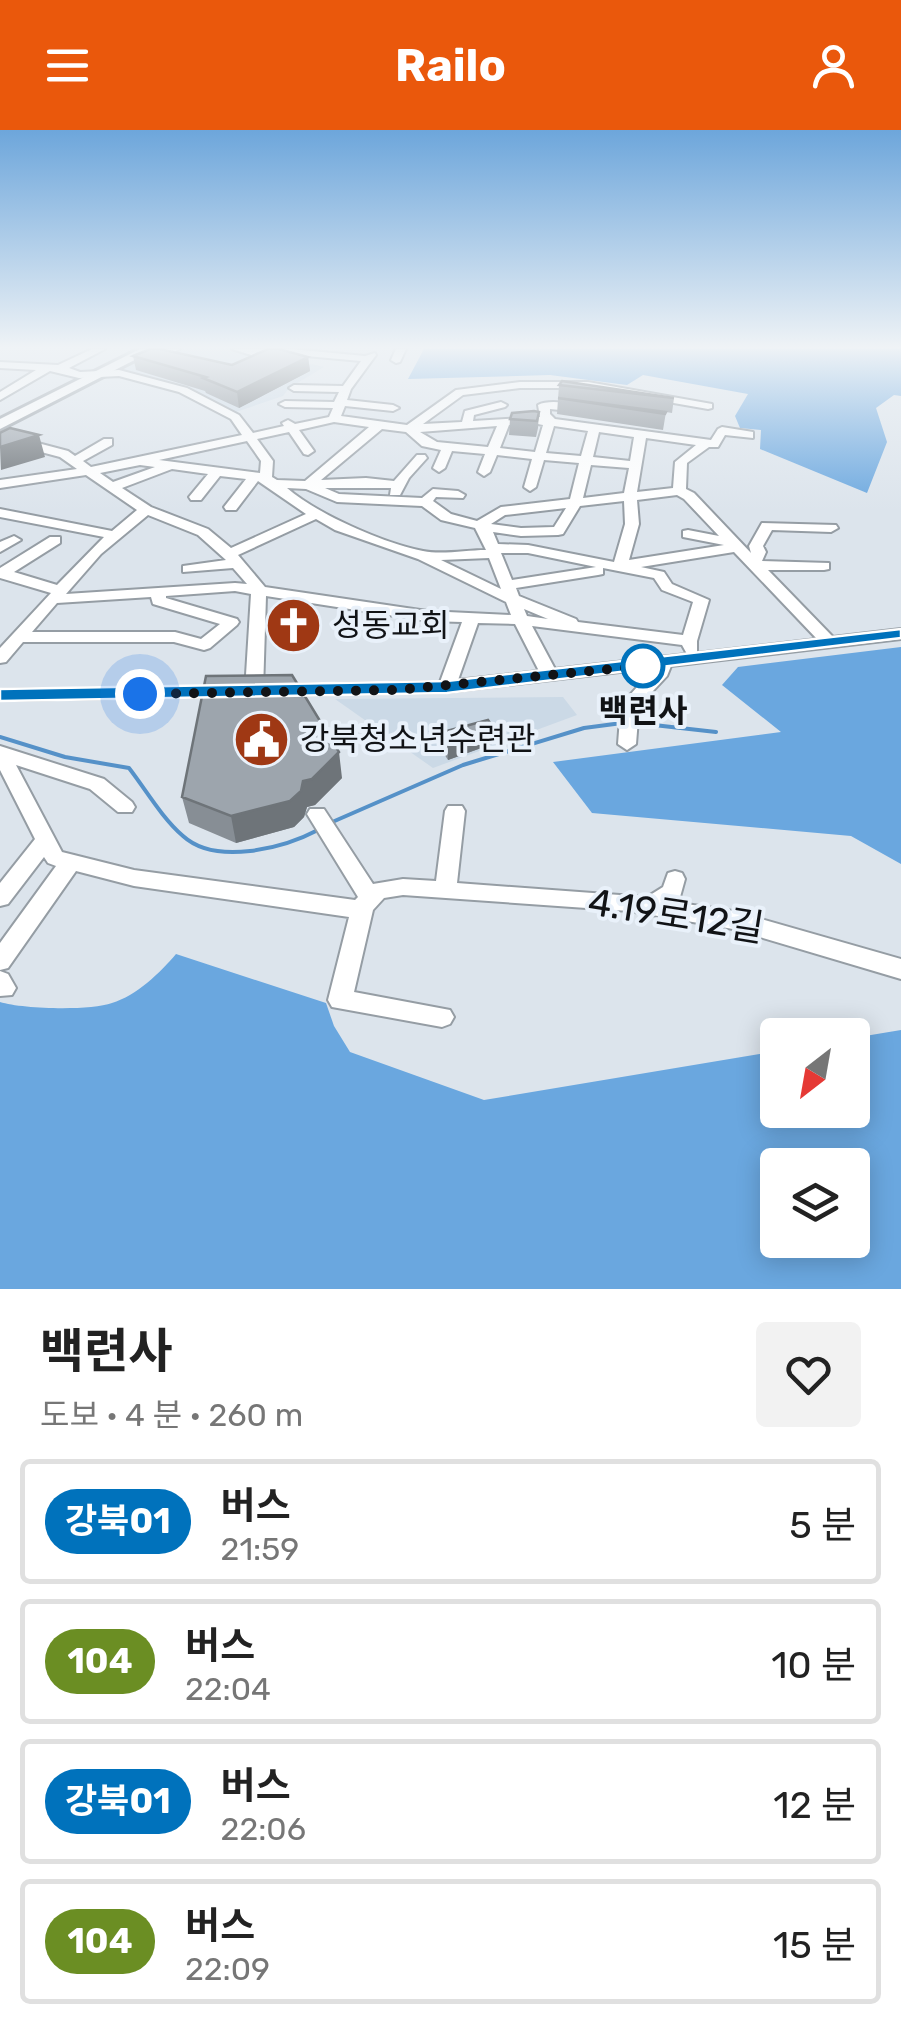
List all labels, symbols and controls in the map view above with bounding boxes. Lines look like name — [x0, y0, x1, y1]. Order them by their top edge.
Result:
icon: menu — [40, 38, 95, 93]
icon: person — [806, 38, 861, 93]
text: Railo — [395, 39, 506, 92]
church icon: 성동교회 — [263, 595, 323, 655]
place label: 성동교회 — [332, 606, 450, 644]
marker: 백련사 — [622, 645, 664, 687]
your location — [115, 669, 165, 719]
place label: 백련사 — [599, 692, 688, 730]
public building icon: 강북청소년수련관 — [231, 709, 291, 769]
place label: 강북청소년수련관 — [300, 720, 536, 758]
street label: 4.19로12길 — [585, 878, 767, 952]
north arrow — [760, 1018, 870, 1128]
map controls — [760, 1018, 870, 1258]
button: layers — [760, 1148, 870, 1258]
button: heart — [756, 1322, 861, 1427]
text: 백련사 — [40, 1323, 172, 1380]
text: 도보 · 4 분 · 260 m — [40, 1396, 303, 1434]
text: 버스 — [221, 1483, 291, 1529]
text: 강북01 — [65, 1500, 171, 1542]
text: 5 분 — [789, 1502, 856, 1548]
text: 21:59 — [221, 1530, 299, 1568]
text: 버스 — [185, 1623, 255, 1669]
text: 104 — [67, 1640, 133, 1682]
text: 10 분 — [771, 1642, 856, 1688]
text: 22:04 — [185, 1670, 271, 1708]
text: 버스 — [221, 1763, 291, 1809]
text: 강북01 — [65, 1780, 171, 1822]
text: 12 분 — [773, 1782, 856, 1828]
text: 22:06 — [221, 1810, 306, 1848]
text: 버스 — [185, 1903, 255, 1949]
text: 104 — [67, 1920, 133, 1962]
text: 15 분 — [773, 1922, 856, 1968]
text: 22:09 — [185, 1950, 270, 1988]

